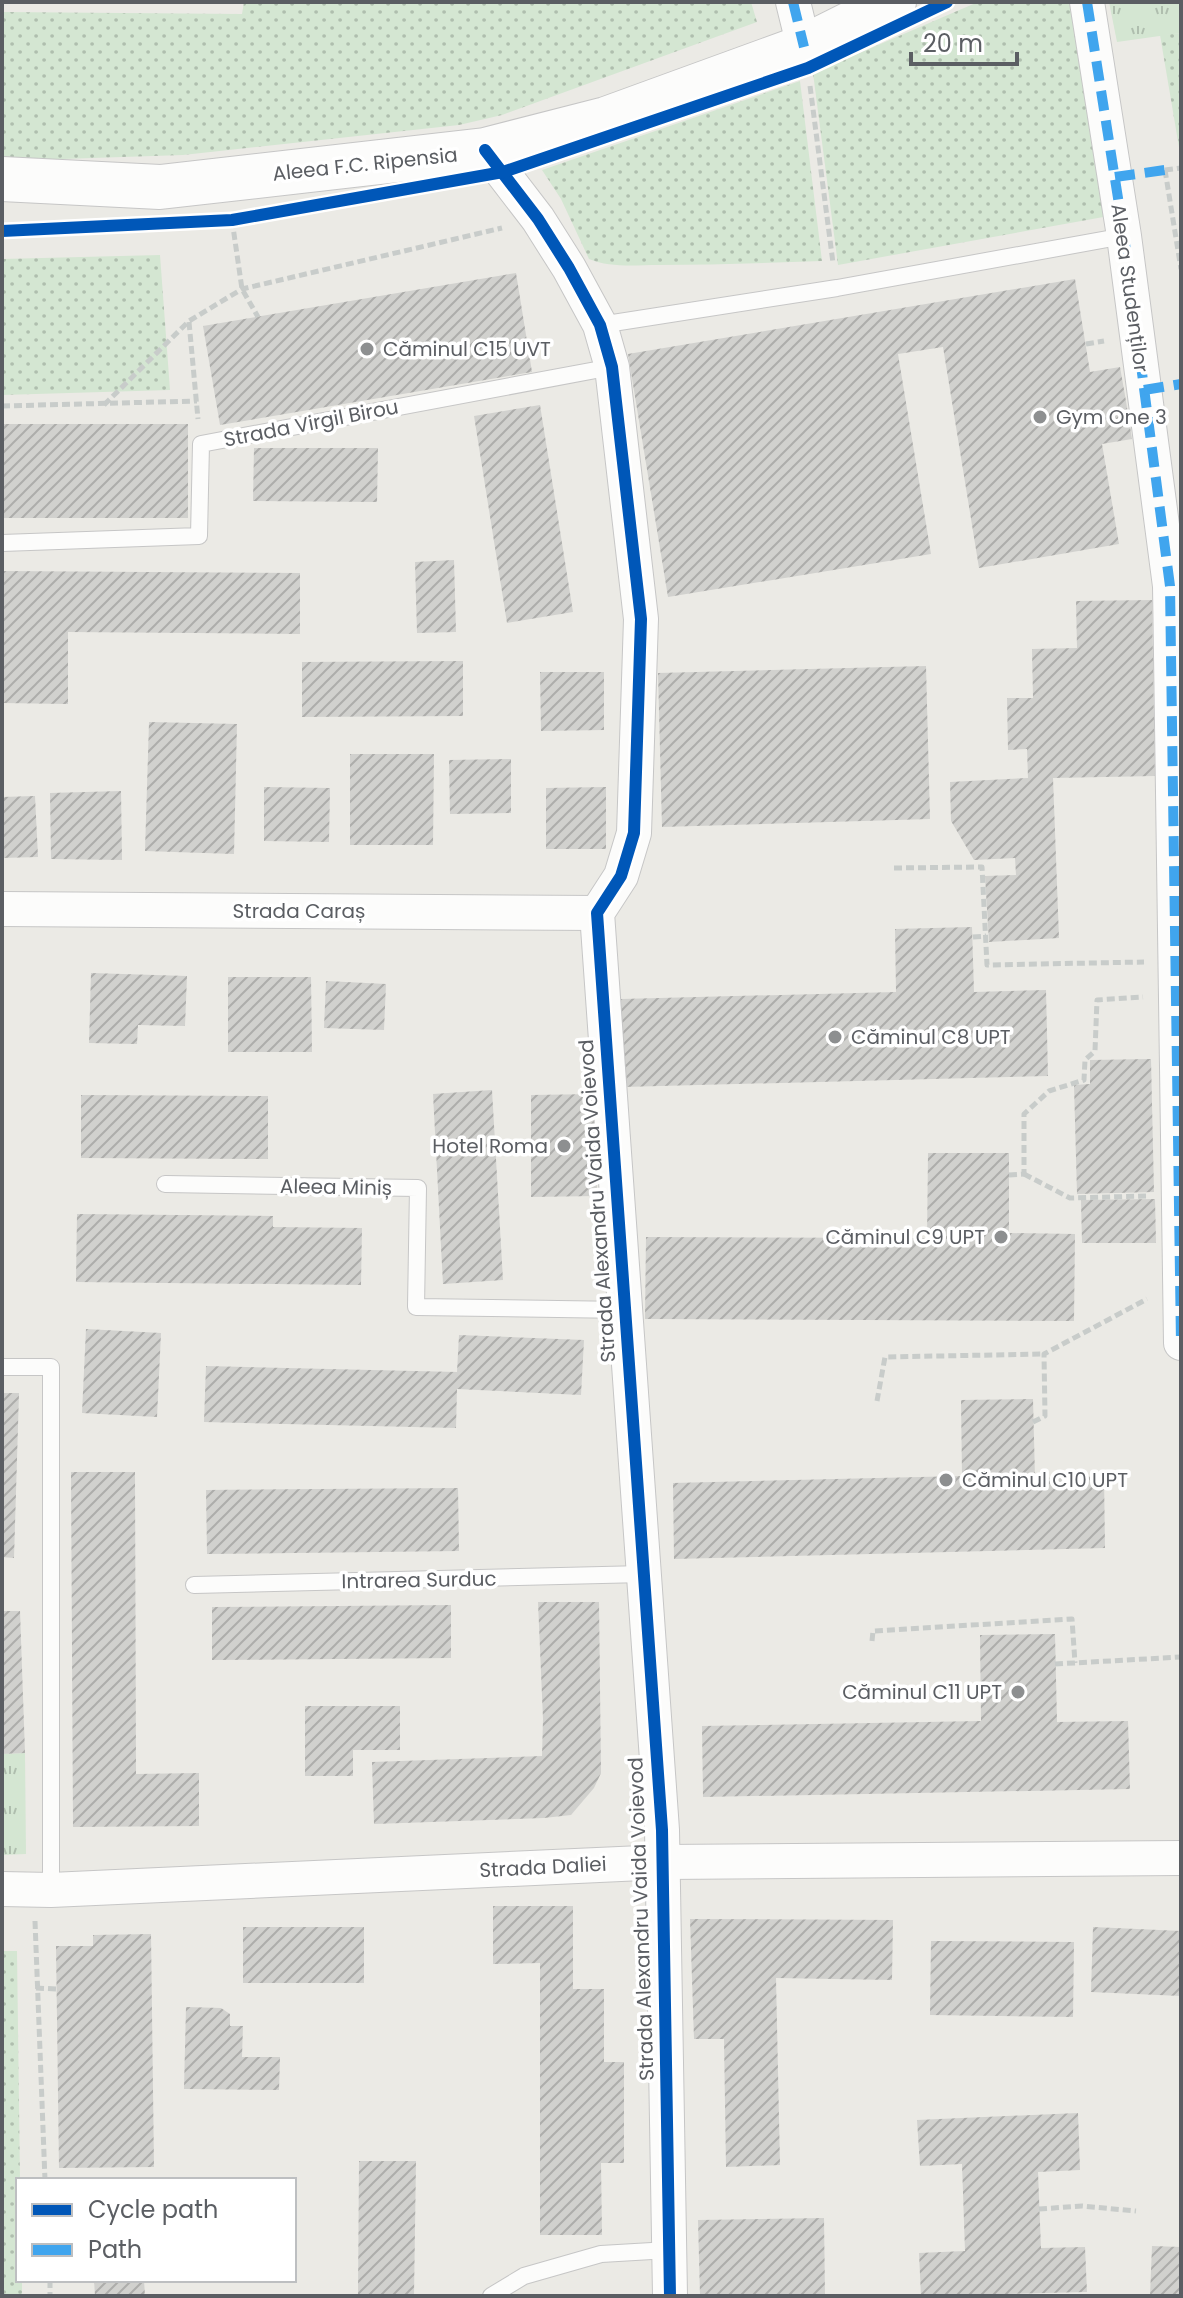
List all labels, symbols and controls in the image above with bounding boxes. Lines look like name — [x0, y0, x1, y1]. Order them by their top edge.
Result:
scale bar — [911, 16, 1017, 66]
text: 20 m — [923, 27, 983, 60]
street label: Aleea F.C. Ripensia — [271, 140, 459, 188]
street label: Aleea Studenților — [1104, 202, 1156, 374]
place label: Căminul C15 UVT — [383, 335, 551, 363]
marker: Căminul C15 UVT — [358, 340, 376, 358]
street label: Strada Virgil Birou — [221, 392, 401, 454]
place label: Gym One 3 — [1056, 403, 1167, 431]
marker: Gym One 3 — [1031, 408, 1049, 426]
street label: Strada Caraș — [233, 897, 365, 925]
place label: Căminul C8 UPT — [851, 1023, 1011, 1051]
marker: Căminul C8 UPT — [826, 1028, 844, 1046]
street label: Strada Alexandru Vaida Voievod — [572, 1039, 622, 1363]
place label: Hotel Roma — [432, 1132, 548, 1160]
marker: Hotel Roma — [555, 1137, 573, 1155]
street label: Aleea Miniș — [280, 1172, 392, 1202]
place label: Căminul C9 UPT — [825, 1223, 985, 1251]
marker: Căminul C9 UPT — [992, 1228, 1010, 1246]
place label: Căminul C10 UPT — [962, 1466, 1128, 1494]
marker: Căminul C10 UPT — [937, 1471, 955, 1489]
street label: Intrarea Surduc — [341, 1565, 497, 1595]
place label: Căminul C11 UPT — [842, 1678, 1002, 1706]
marker: Căminul C11 UPT — [1009, 1683, 1027, 1701]
street label: Strada Alexandru Vaida Voievod — [621, 1757, 661, 2081]
street label: Strada Daliei — [479, 1850, 607, 1884]
legend — [16, 2178, 296, 2282]
text: Cycle path — [88, 2193, 218, 2226]
text: Path — [88, 2233, 142, 2266]

